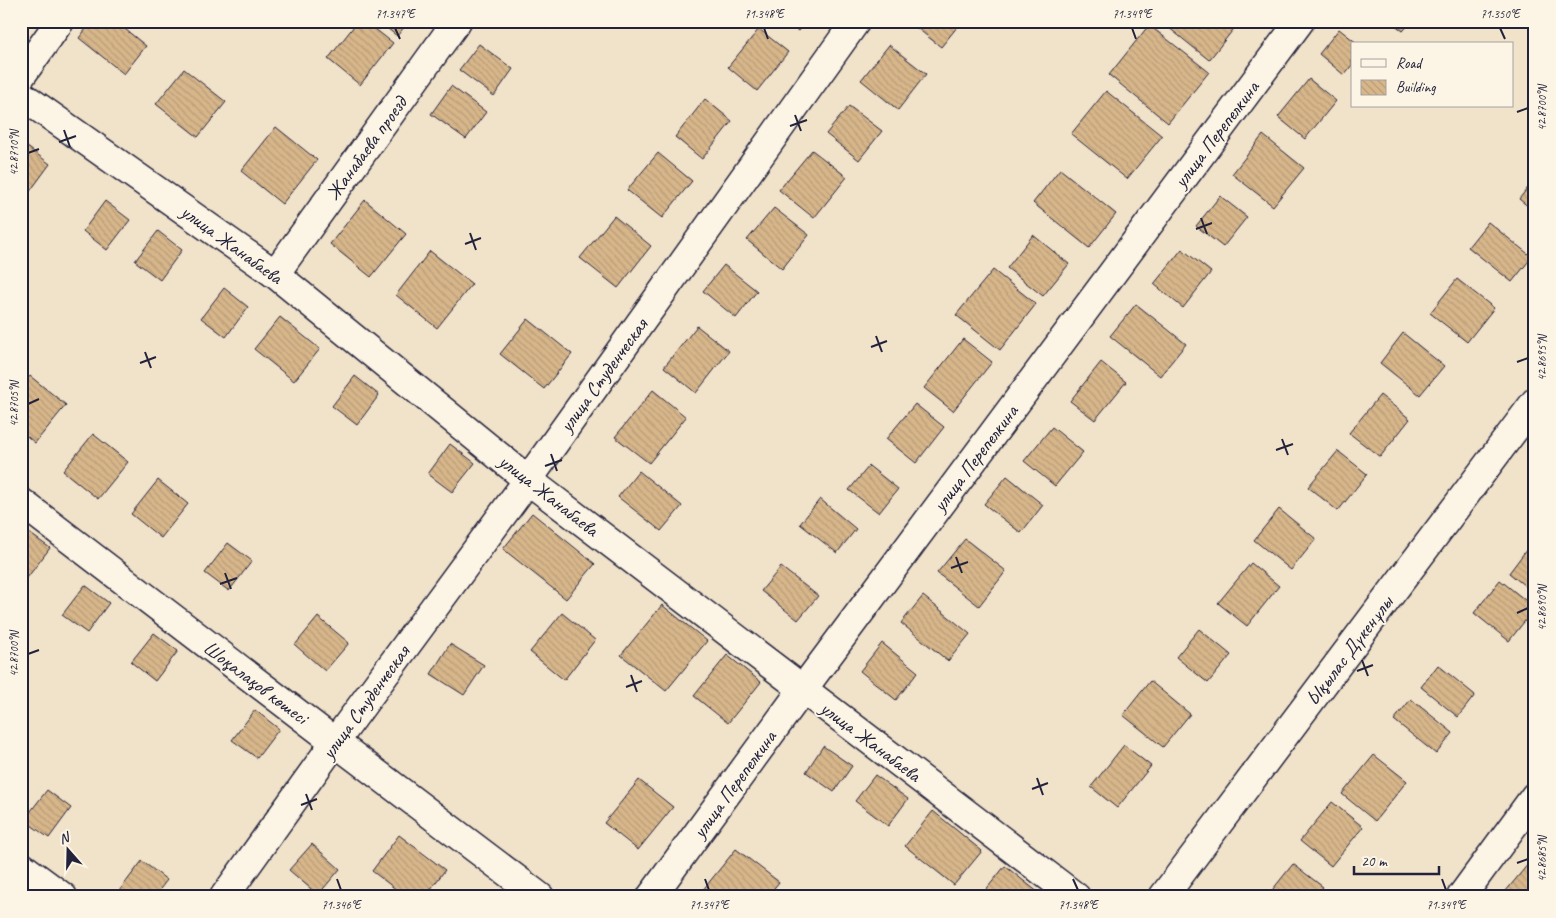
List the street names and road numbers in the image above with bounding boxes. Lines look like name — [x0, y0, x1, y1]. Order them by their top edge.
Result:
street label: улица Перепелкина — [1168, 74, 1266, 193]
street label: Жанабаева проезд — [320, 90, 414, 205]
street label: улица Жанабаева — [175, 199, 289, 291]
street label: улица Студенческая — [553, 312, 654, 438]
street label: улица Перепелкина — [927, 398, 1025, 517]
street label: улица Жанабаева — [493, 448, 605, 543]
street label: Ықылас Дүкенұлы — [1300, 590, 1399, 710]
street label: Шоқалақов көшесі — [199, 635, 315, 731]
street label: улица Студенческая — [315, 639, 416, 765]
street label: улица Жанабаева — [815, 695, 928, 789]
street label: улица Перепелкина — [686, 724, 783, 844]

